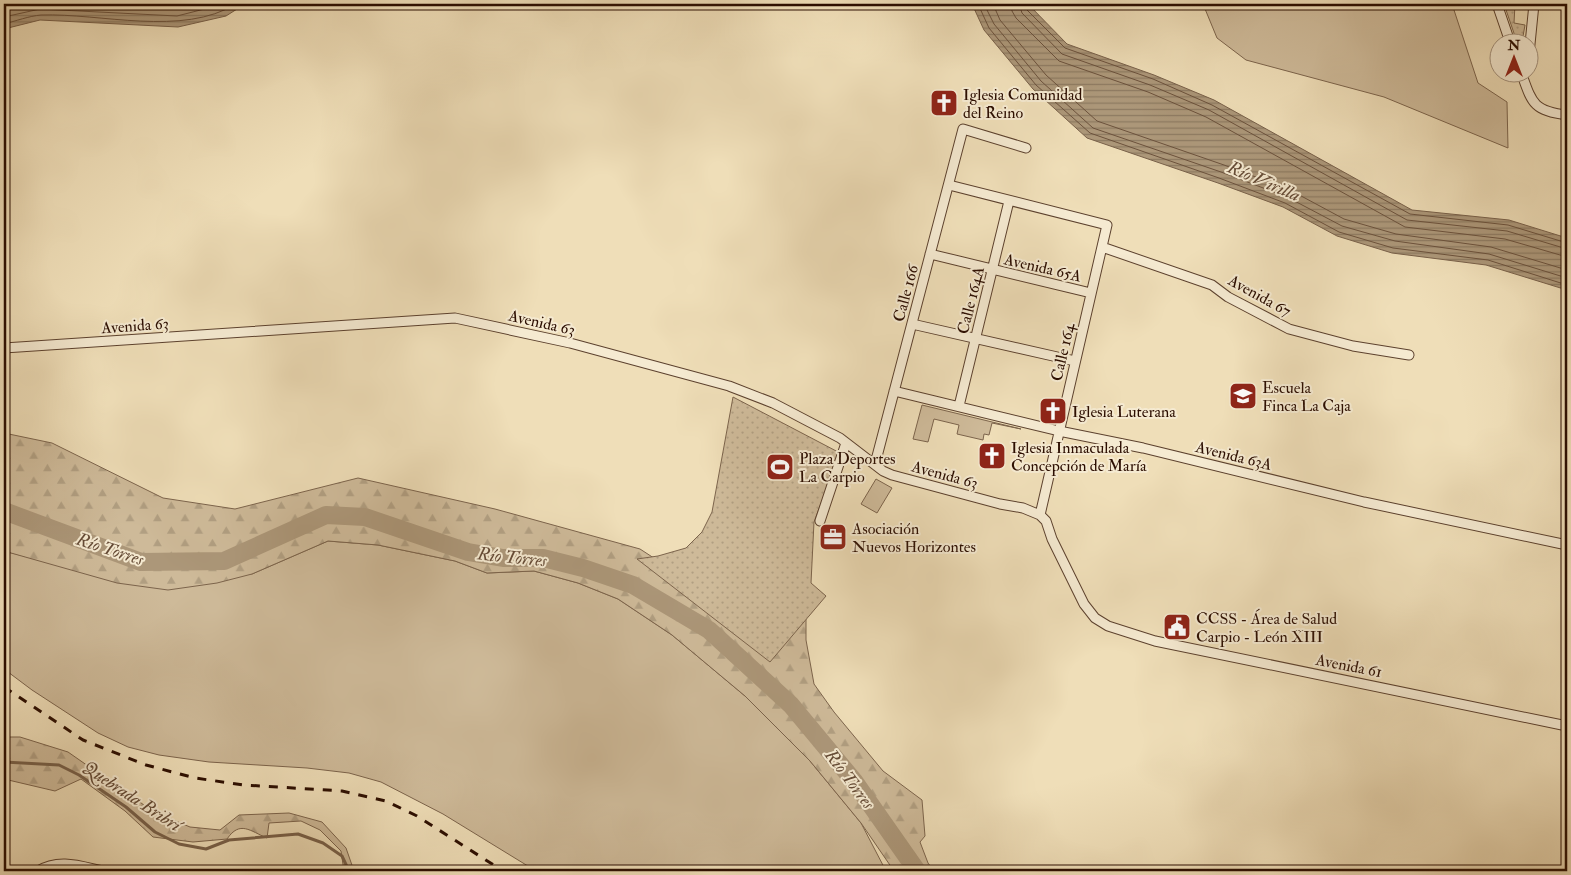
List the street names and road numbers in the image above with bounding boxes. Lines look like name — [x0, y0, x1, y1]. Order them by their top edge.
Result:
street label: Avenida 65A — [1001, 249, 1083, 287]
street label: Calle 166 — [889, 262, 923, 324]
street label: Calle 164A — [953, 264, 989, 336]
street label: Avenida 67 — [1224, 270, 1295, 322]
street label: Avenida 63 — [506, 305, 577, 340]
street label: Avenida 63 — [100, 314, 170, 338]
street label: Calle 164 — [1047, 320, 1080, 383]
street label: Avenida 63A — [1193, 437, 1274, 475]
street label: Avenida 63 — [909, 456, 980, 493]
street label: Avenida 61 — [1313, 650, 1384, 682]

